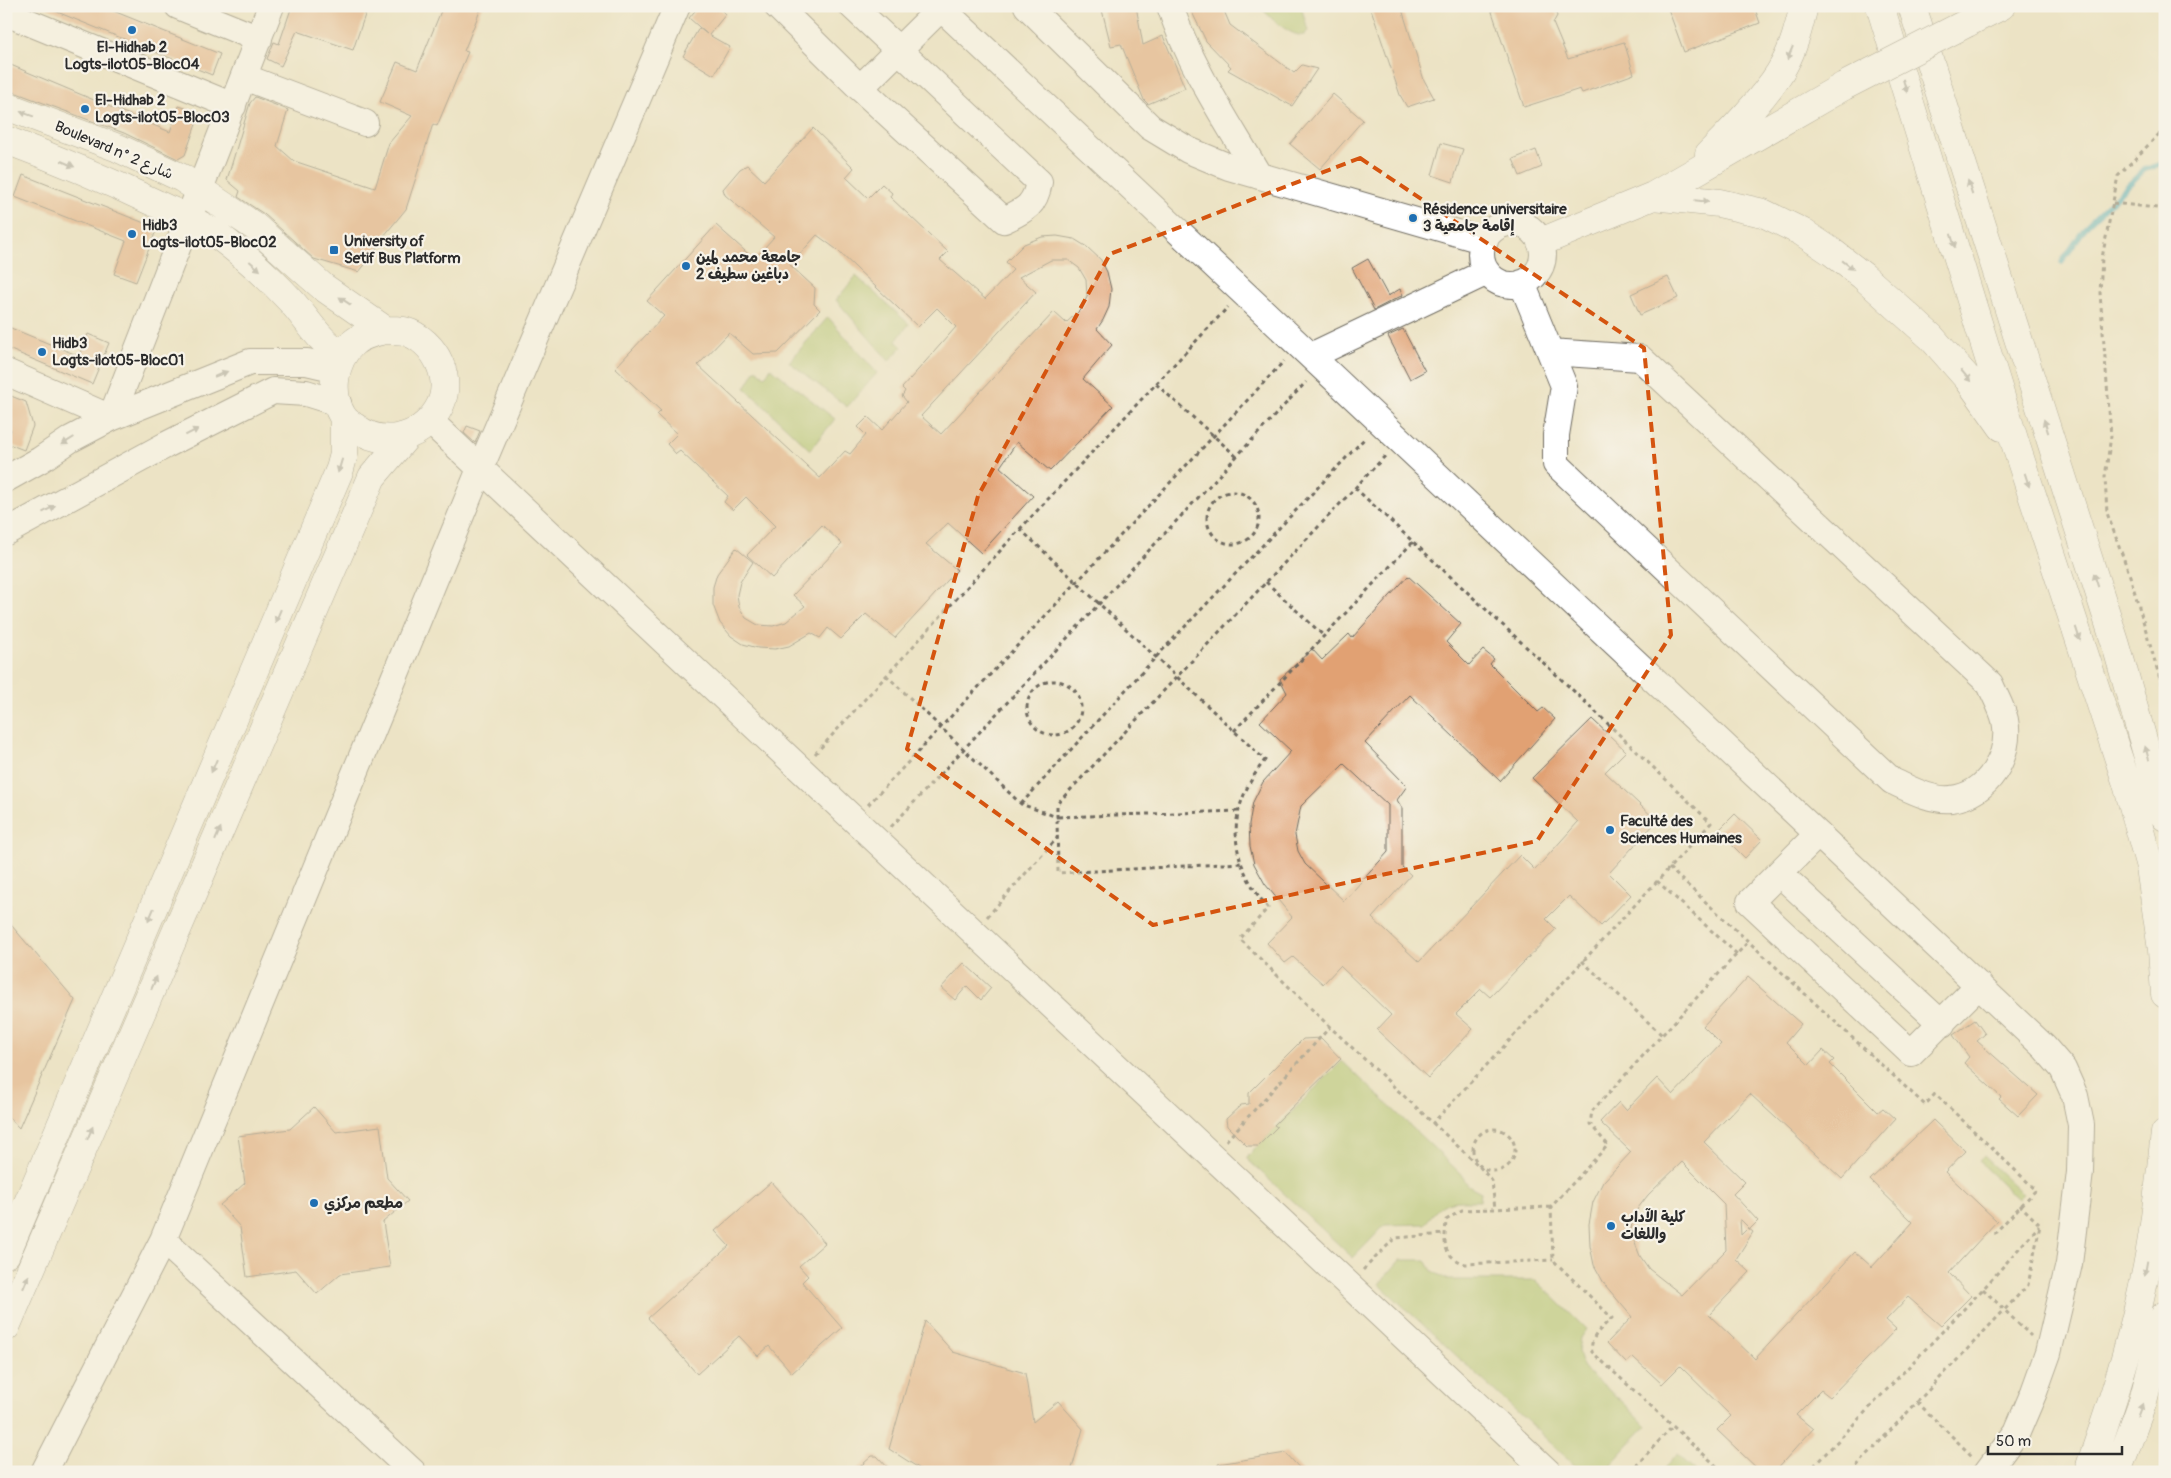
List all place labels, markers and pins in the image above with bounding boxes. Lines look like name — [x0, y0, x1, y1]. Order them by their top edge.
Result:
marker: El-Hidhab 2 Logts-ilot05-Bloc04 — [126, 24, 138, 36]
place label: El-Hidhab 2 Logts-ilot05-Bloc04 — [65, 38, 200, 74]
place label: El-Hidhab 2 Logts-ilot05-Bloc03 — [95, 91, 230, 127]
marker: El-Hidhab 2 Logts-ilot05-Bloc03 — [79, 103, 91, 115]
place label: Résidence universitaire إقامة جامعية 3 — [1423, 200, 1567, 236]
marker: Résidence universitaire إقامة جامعية 3 — [1407, 212, 1419, 224]
place label: Hidb3 Logts-ilot05-Bloc02 — [142, 216, 277, 252]
marker: Hidb3 Logts-ilot05-Bloc02 — [126, 228, 138, 240]
place label: University of Setif Bus Platform — [344, 232, 461, 268]
marker: University of Setif Bus Platform — [328, 244, 340, 256]
place label: جامعة محمد لمين دباغين سطيف 2 — [696, 248, 801, 284]
marker: جامعة محمد لمين دباغين سطيف 2 — [680, 260, 692, 272]
place label: Hidb3 Logts-ilot05-Bloc01 — [52, 334, 184, 370]
marker: Hidb3 Logts-ilot05-Bloc01 — [36, 346, 48, 358]
place label: Faculté des Sciences Humaines — [1620, 812, 1742, 848]
marker: Faculté des Sciences Humaines — [1604, 824, 1616, 836]
place label: مطعم مركزي — [324, 1194, 403, 1215]
marker: مطعم مركزي — [308, 1197, 320, 1209]
place label: كلية الآداب واللغات — [1621, 1207, 1686, 1244]
marker: كلية الآداب واللغات — [1605, 1220, 1617, 1232]

